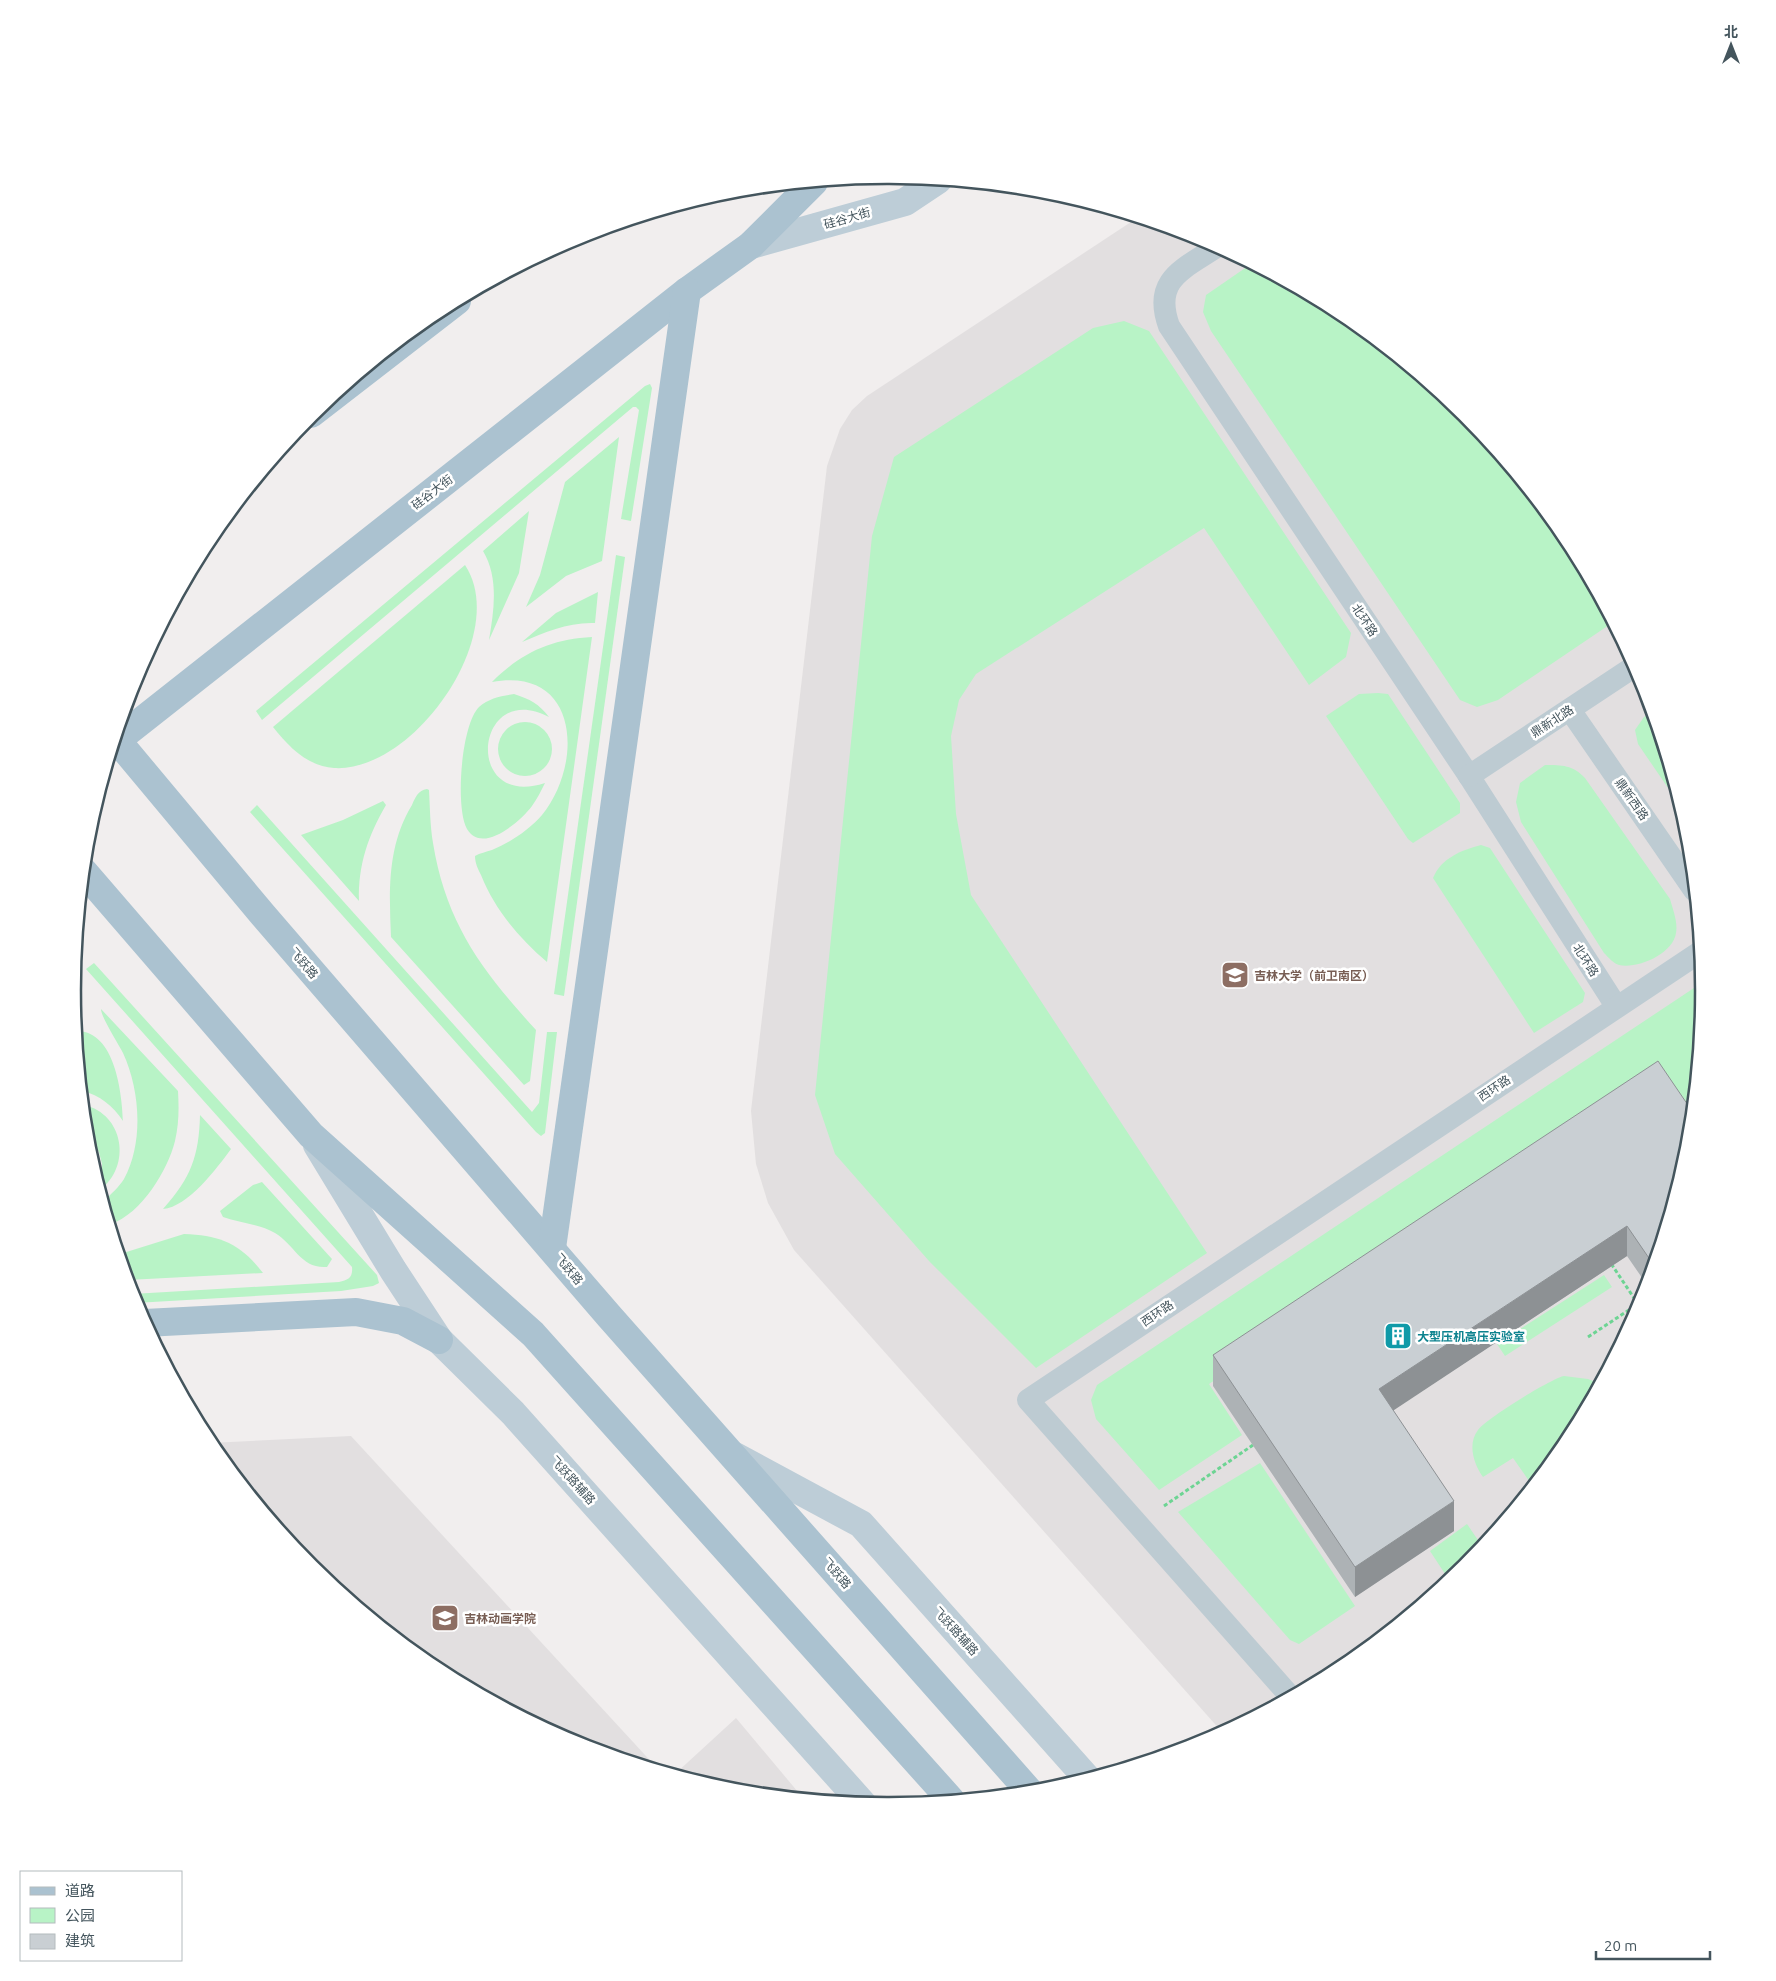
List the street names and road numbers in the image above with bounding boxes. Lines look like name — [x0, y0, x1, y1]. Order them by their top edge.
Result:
street label: 硅谷大街 — [822, 205, 872, 231]
street label: 硅谷大街 — [409, 472, 455, 512]
street label: 北环路 — [1350, 601, 1380, 639]
street label: 鼎新北路 — [1528, 702, 1576, 740]
street label: 鼎新西路 — [1613, 776, 1651, 822]
street label: 北环路 — [1571, 941, 1601, 979]
street label: 飞跃路 — [287, 945, 321, 981]
street label: 西环路 — [1475, 1073, 1513, 1103]
street label: 飞跃路 — [552, 1251, 586, 1287]
street label: 西环路 — [1138, 1298, 1176, 1328]
street label: 飞跃路辅路 — [548, 1453, 598, 1507]
street label: 飞跃路 — [820, 1555, 854, 1591]
street label: 飞跃路辅路 — [931, 1604, 981, 1658]

